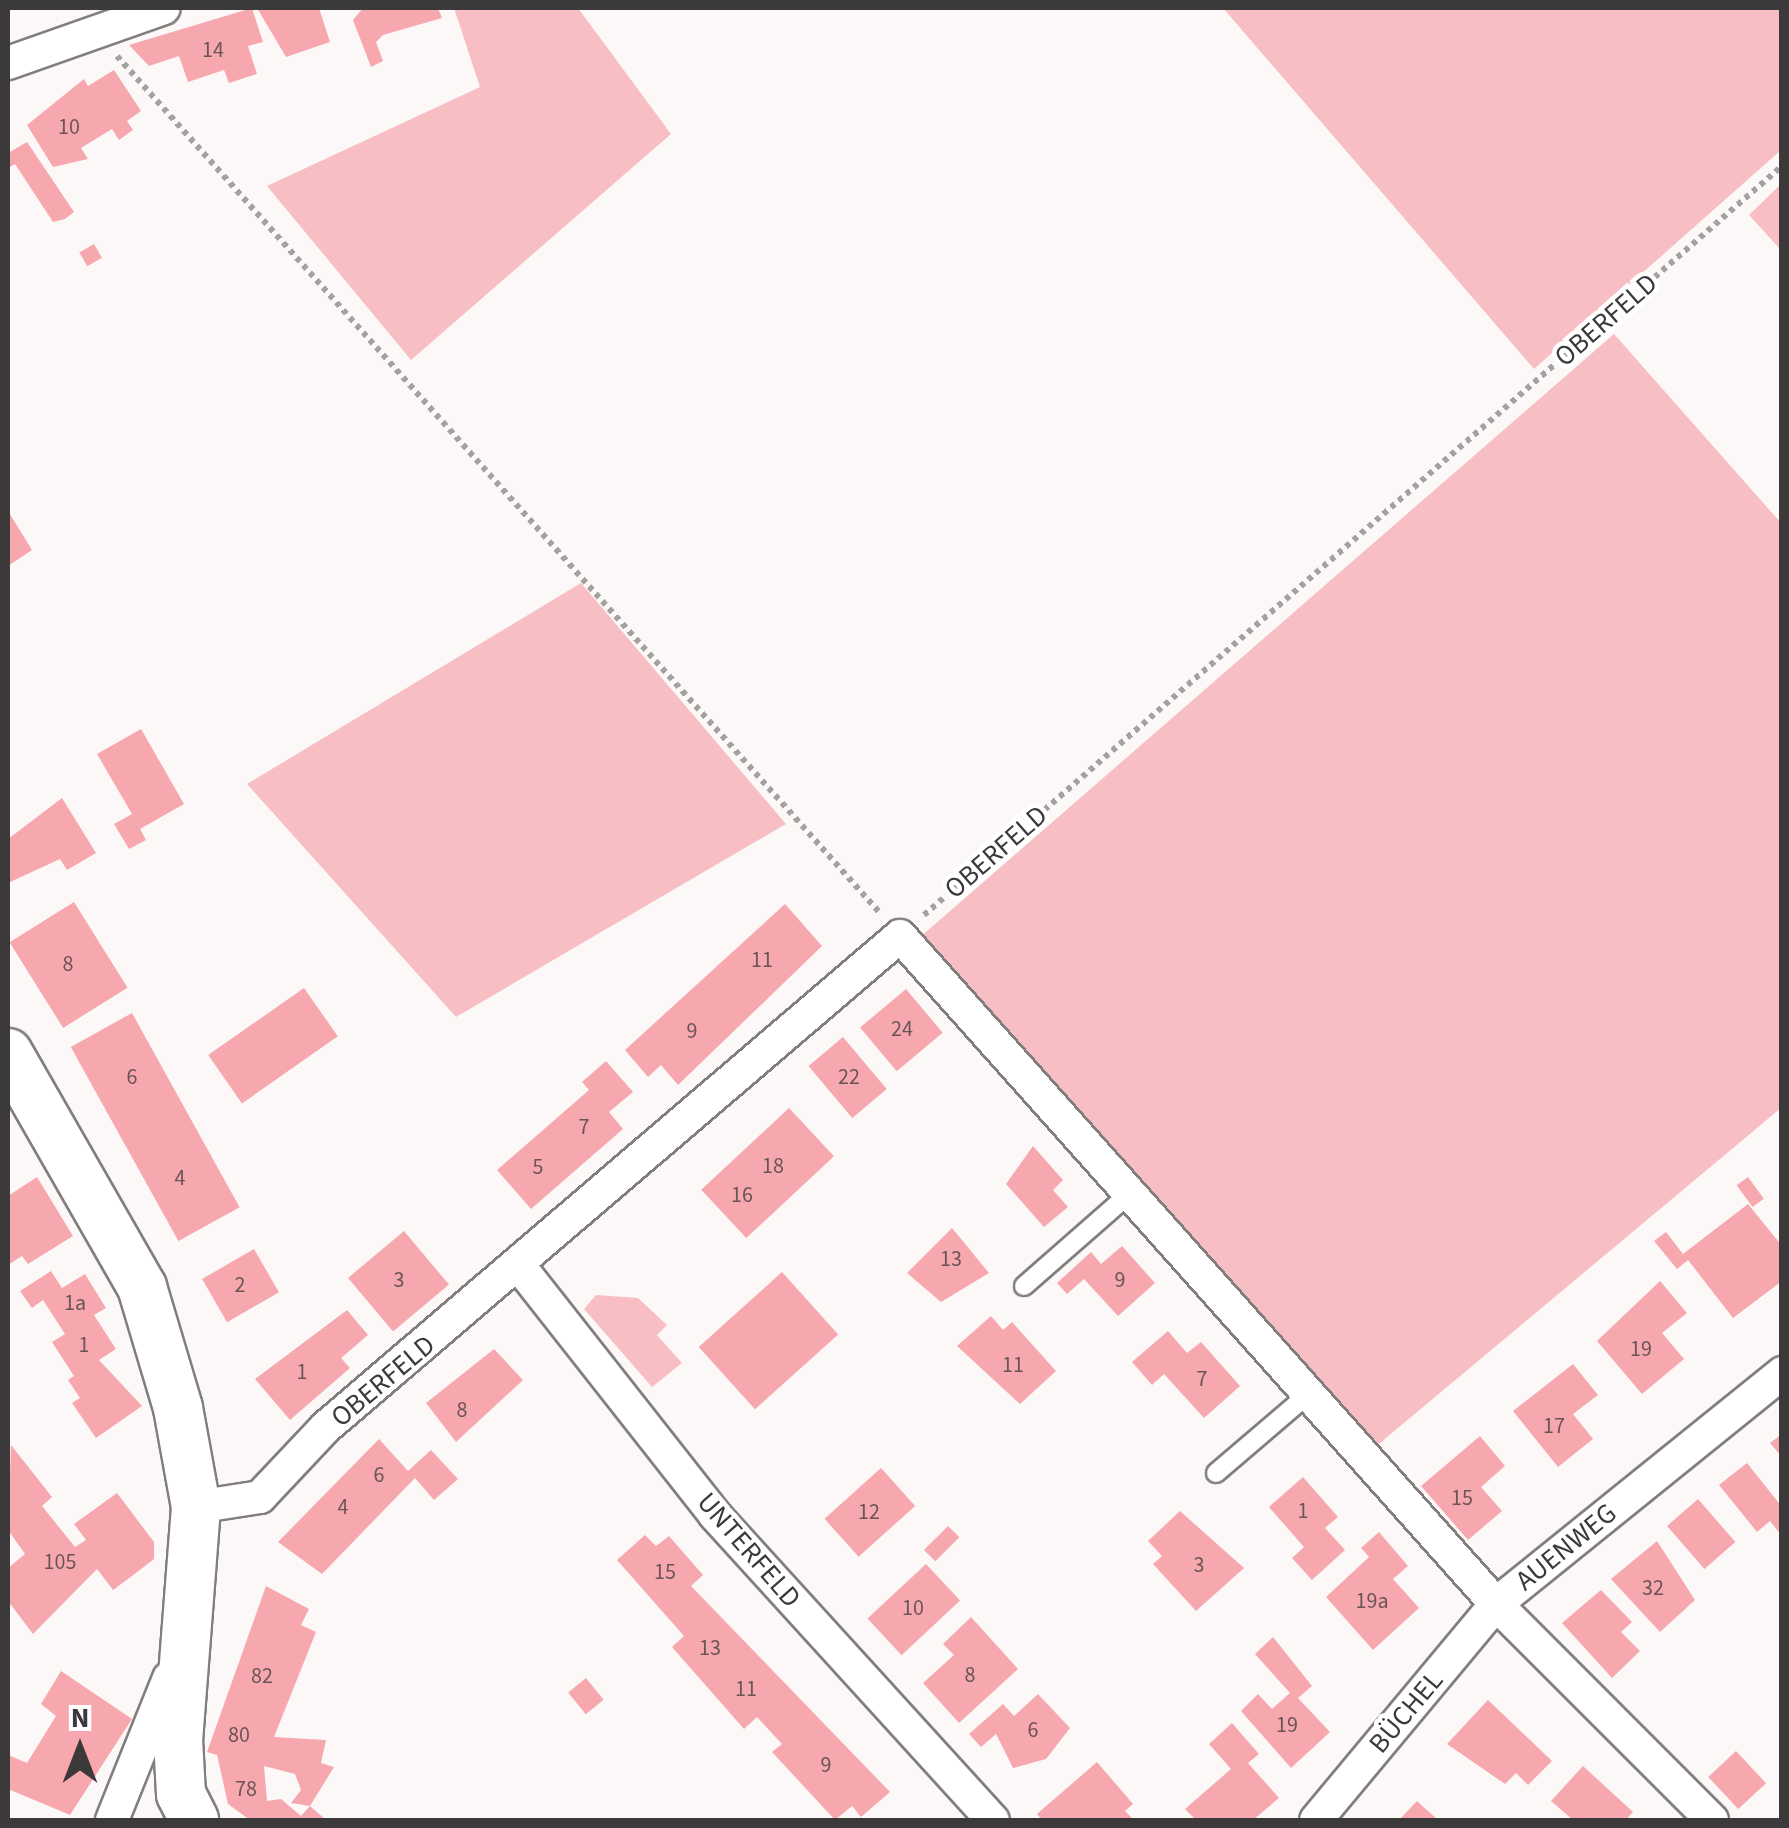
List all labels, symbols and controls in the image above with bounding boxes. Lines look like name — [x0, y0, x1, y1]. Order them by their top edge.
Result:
house number: 14 — [202, 38, 224, 64]
house number: 10 — [58, 115, 80, 141]
street label: OBERFELD — [1548, 266, 1664, 374]
street label: OBERFELD — [938, 798, 1054, 906]
house number: 11 — [751, 948, 773, 974]
house number: 8 — [63, 952, 73, 978]
house number: 24 — [891, 1017, 913, 1043]
house number: 9 — [687, 1019, 697, 1045]
house number: 6 — [127, 1065, 137, 1091]
house number: 22 — [838, 1065, 860, 1091]
house number: 7 — [579, 1115, 589, 1141]
house number: 18 — [762, 1154, 784, 1180]
house number: 5 — [533, 1155, 543, 1181]
house number: 4 — [175, 1166, 185, 1192]
house number: 16 — [731, 1183, 753, 1209]
house number: 13 — [940, 1247, 962, 1273]
house number: 3 — [394, 1268, 404, 1294]
house number: 9 — [1115, 1268, 1125, 1294]
house number: 2 — [235, 1273, 245, 1299]
house number: 1a — [64, 1291, 86, 1317]
street label: OBERFELD — [324, 1328, 442, 1434]
house number: 1 — [79, 1333, 89, 1359]
house number: 19 — [1630, 1337, 1652, 1363]
house number: 11 — [1002, 1353, 1024, 1379]
house number: 1 — [297, 1360, 307, 1386]
house number: 7 — [1197, 1367, 1207, 1393]
house number: 8 — [457, 1398, 467, 1424]
house number: 17 — [1543, 1414, 1565, 1440]
house number: 6 — [374, 1463, 384, 1489]
street label: UNTERFELD — [690, 1486, 808, 1614]
house number: 15 — [1451, 1486, 1473, 1512]
house number: 4 — [338, 1495, 348, 1521]
street label: AUENWEG — [1509, 1496, 1623, 1598]
house number: 1 — [1298, 1499, 1308, 1525]
house number: 12 — [858, 1500, 880, 1526]
house number: 105 — [44, 1550, 76, 1576]
house number: 3 — [1194, 1553, 1204, 1579]
house number: 15 — [654, 1560, 676, 1586]
house number: 32 — [1642, 1576, 1664, 1602]
house number: 19a — [1356, 1589, 1388, 1615]
house number: 10 — [902, 1596, 924, 1622]
house number: 13 — [699, 1636, 721, 1662]
house number: 8 — [965, 1663, 975, 1689]
house number: 82 — [251, 1664, 273, 1690]
street label: BÜCHEL — [1362, 1664, 1450, 1760]
house number: 11 — [735, 1677, 757, 1703]
north arrow — [30, 1698, 130, 1798]
text: N — [71, 1698, 89, 1738]
house number: 19 — [1276, 1713, 1298, 1739]
house number: 6 — [1028, 1718, 1038, 1744]
house number: 80 — [228, 1723, 250, 1749]
house number: 9 — [821, 1753, 831, 1779]
house number: 78 — [235, 1777, 257, 1803]

